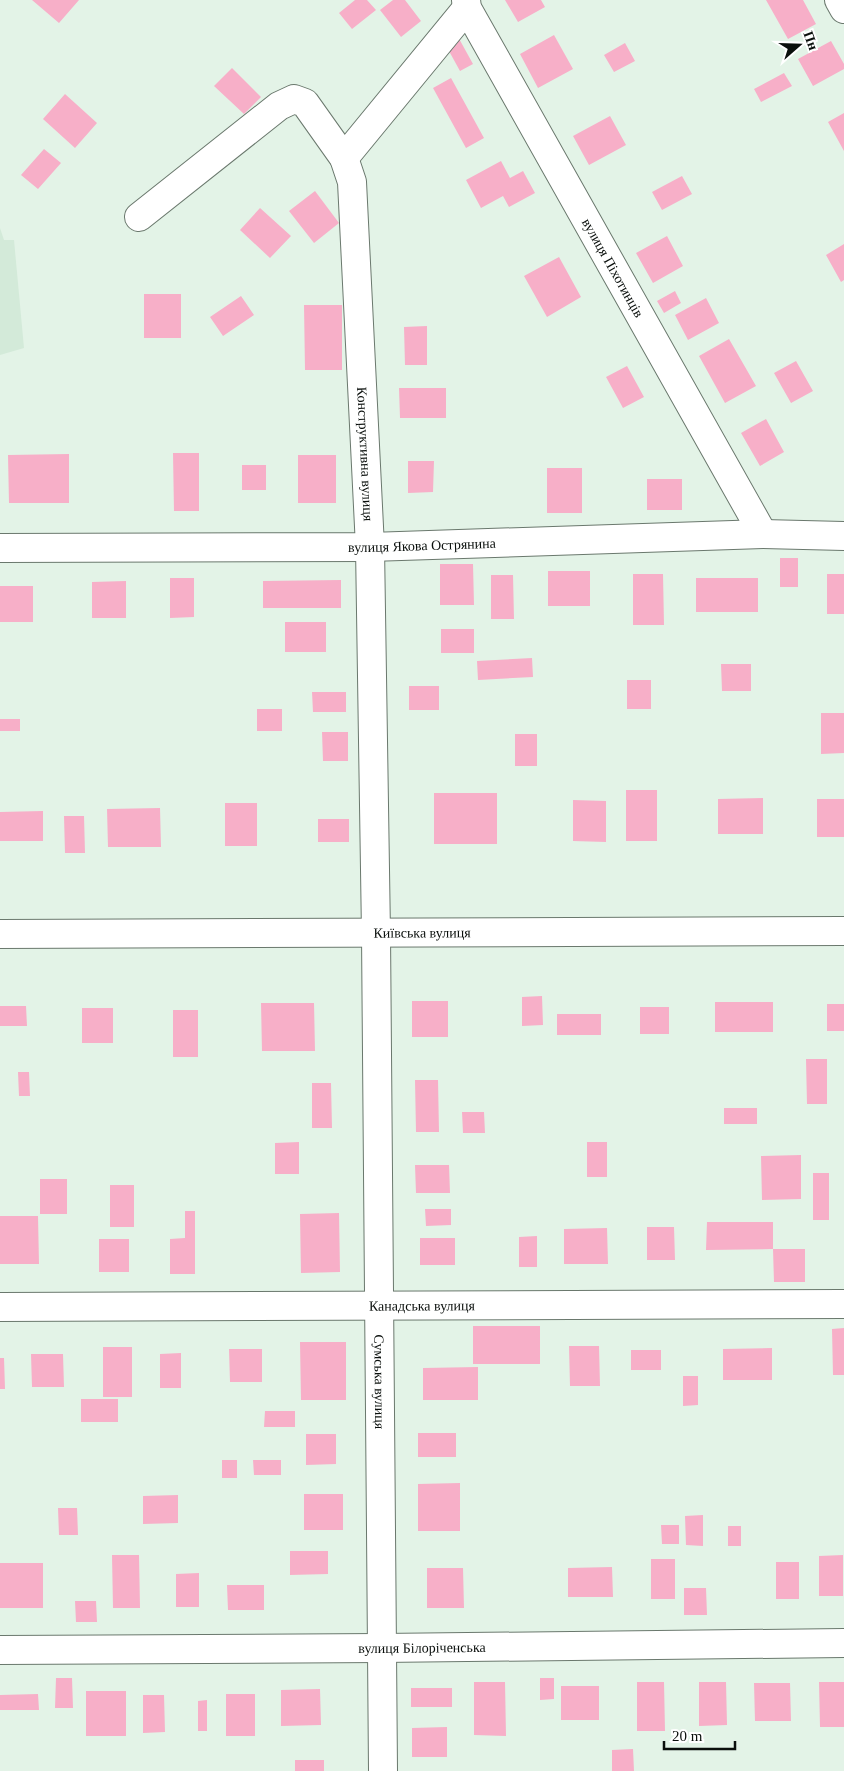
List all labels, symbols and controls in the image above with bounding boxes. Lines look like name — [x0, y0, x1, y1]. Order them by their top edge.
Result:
north arrow — [774, 20, 824, 70]
text: Пн — [800, 29, 821, 52]
street label: вулиця Піхотинців — [579, 216, 647, 320]
street label: Конструктивна вулиця — [355, 386, 376, 522]
street label: вулиця Якова Острянина — [348, 535, 497, 555]
street label: Київська вулиця — [373, 925, 471, 940]
street label: Канадська вулиця — [369, 1298, 476, 1313]
street label: Сумська вулиця — [372, 1334, 388, 1430]
street label: вулиця Білоріченська — [358, 1639, 487, 1656]
scale bar — [664, 1718, 735, 1750]
text: 20 m — [672, 1728, 703, 1744]

